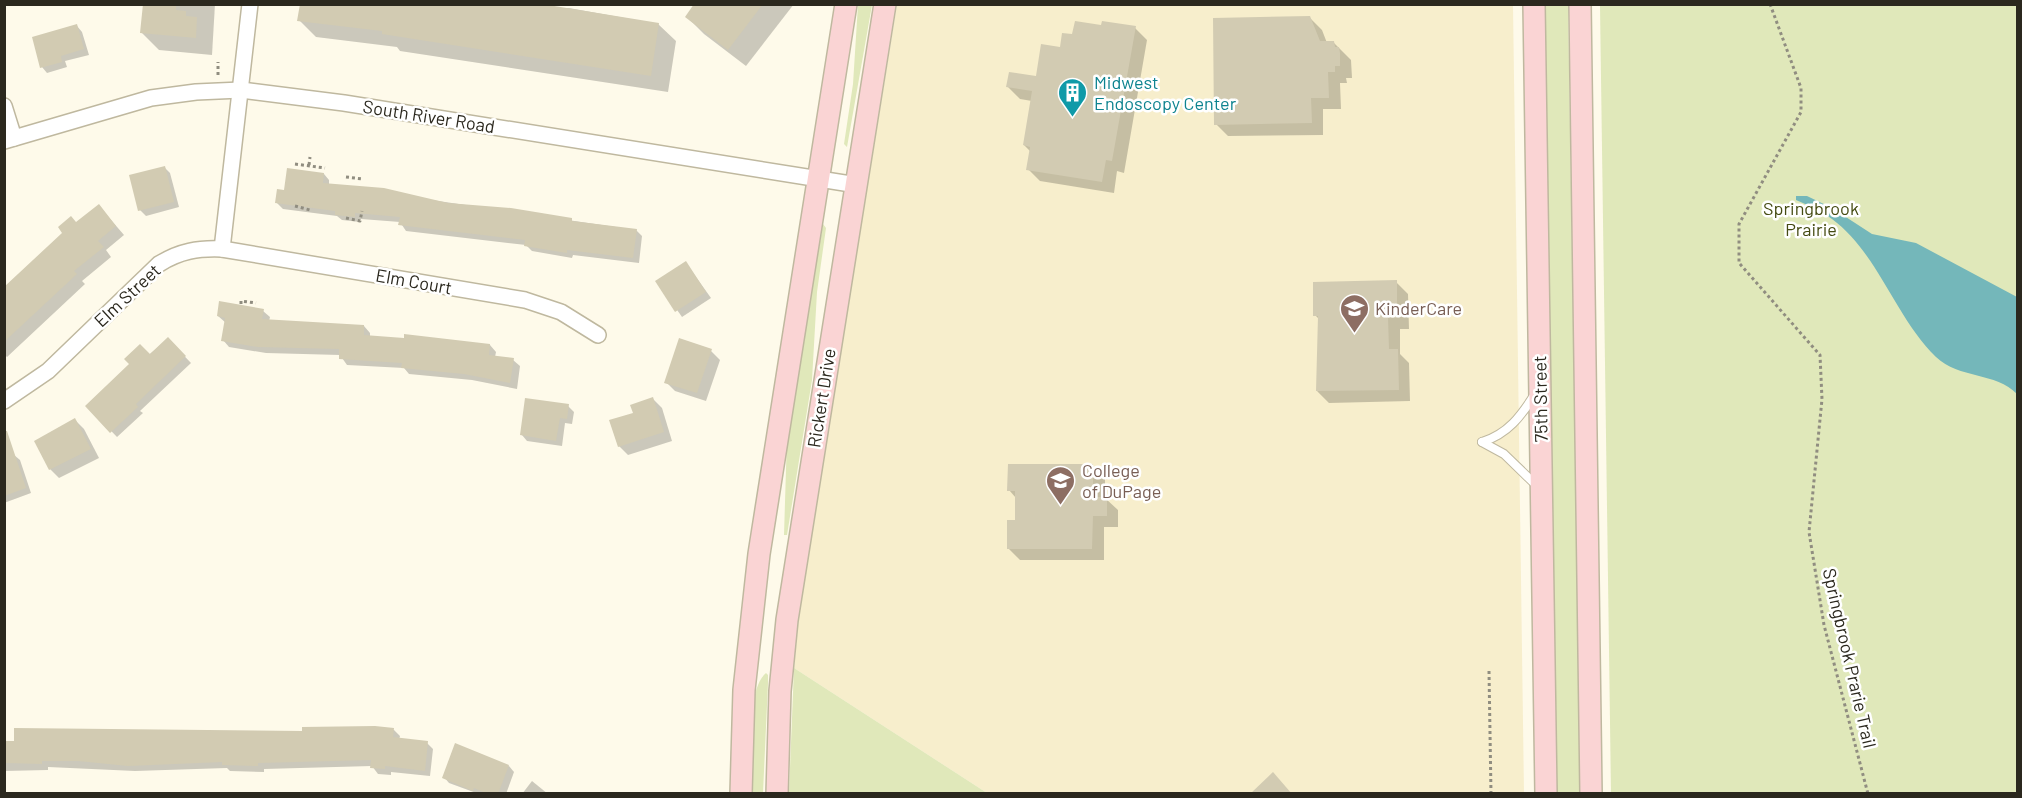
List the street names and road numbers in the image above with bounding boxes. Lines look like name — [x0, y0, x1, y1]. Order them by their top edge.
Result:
street label: South River Road — [361, 95, 497, 137]
street label: Elm Street — [89, 259, 165, 331]
street label: Elm Court — [374, 263, 454, 299]
street label: Rickert Drive — [802, 347, 840, 449]
street label: 75th Street — [1528, 355, 1552, 443]
street label: Springbrook Prarie Trail — [1819, 566, 1881, 750]

